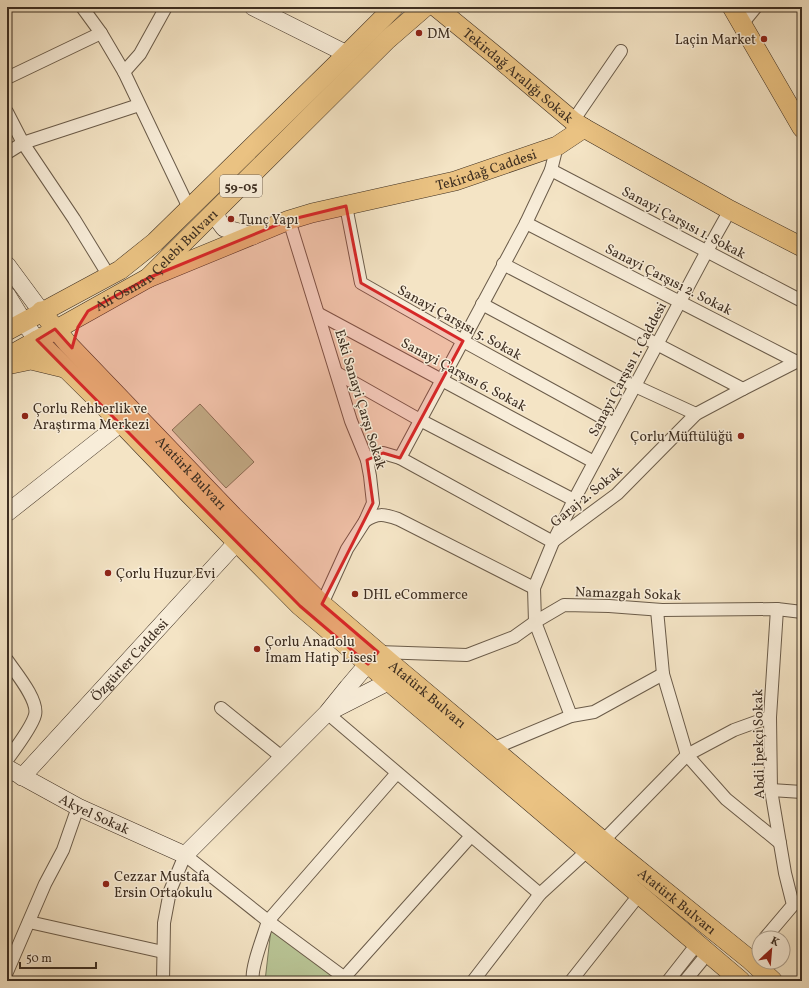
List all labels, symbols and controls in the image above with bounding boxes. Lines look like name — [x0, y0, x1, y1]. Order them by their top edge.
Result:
place label: DM — [427, 25, 450, 44]
street label: Tekirdağ Aralığı Sokak — [458, 25, 577, 129]
marker: DM — [414, 28, 424, 38]
place label: Laçin Market — [675, 31, 756, 50]
marker: Laçin Market — [759, 34, 769, 44]
street label: Tekirdağ Caddesi — [434, 146, 540, 196]
road number: 59-05 — [220, 175, 262, 197]
street label: Sanayi Çarşısı 1. Sokak — [618, 182, 749, 264]
street label: Ali Osman Çelebi Bulvarı — [92, 206, 223, 317]
place label: Tunç Yapı — [239, 211, 299, 230]
marker: Tunç Yapı — [226, 214, 236, 224]
street label: Sanayi Çarşısı 2. Sokak — [602, 240, 735, 321]
street label: Sanayi Çarşısı 5. Sokak — [394, 281, 525, 366]
street label: Sanayi Çarşısı 1. Caddesi — [585, 299, 672, 440]
street label: Eski Sanayi Çarşı Sokak — [329, 327, 390, 472]
street label: Sanayi Çarşısı 6. Sokak — [397, 334, 530, 417]
place label: Çorlu Rehberlik ve Araştırma Merkezi — [33, 400, 149, 435]
marker: Çorlu Rehberlik ve Araştırma Merkezi — [20, 411, 30, 421]
place label: Çorlu Müftülüğü — [630, 428, 733, 447]
marker: Çorlu Müftülüğü — [736, 431, 746, 441]
street label: Atatürk Bulvarı — [150, 433, 230, 515]
street label: Garaj 2. Sokak — [547, 462, 627, 532]
place label: Çorlu Huzur Evi — [116, 565, 215, 584]
marker: Çorlu Huzur Evi — [103, 568, 113, 578]
street label: Namazgah Sokak — [575, 583, 682, 606]
place label: DHL eCommerce — [363, 586, 468, 605]
marker: DHL eCommerce — [350, 589, 360, 599]
street label: Özgürler Caddesi — [87, 615, 173, 706]
place label: Çorlu Anadolu İmam Hatip Lisesi — [265, 633, 377, 668]
marker: Çorlu Anadolu İmam Hatip Lisesi — [252, 644, 262, 654]
street label: Atatürk Bulvarı — [384, 657, 470, 733]
street label: Abdi İpekçi Sokak — [749, 688, 770, 799]
street label: Akyel Sokak — [55, 790, 133, 840]
street label: Atatürk Bulvarı — [633, 865, 719, 940]
place label: Cezzar Mustafa Ersin Ortaokulu — [114, 868, 213, 903]
marker: Cezzar Mustafa Ersin Ortaokulu — [101, 879, 111, 889]
north arrow — [751, 930, 791, 970]
text: K — [768, 934, 782, 951]
scale bar — [20, 944, 96, 970]
text: 50 m — [26, 951, 52, 967]

